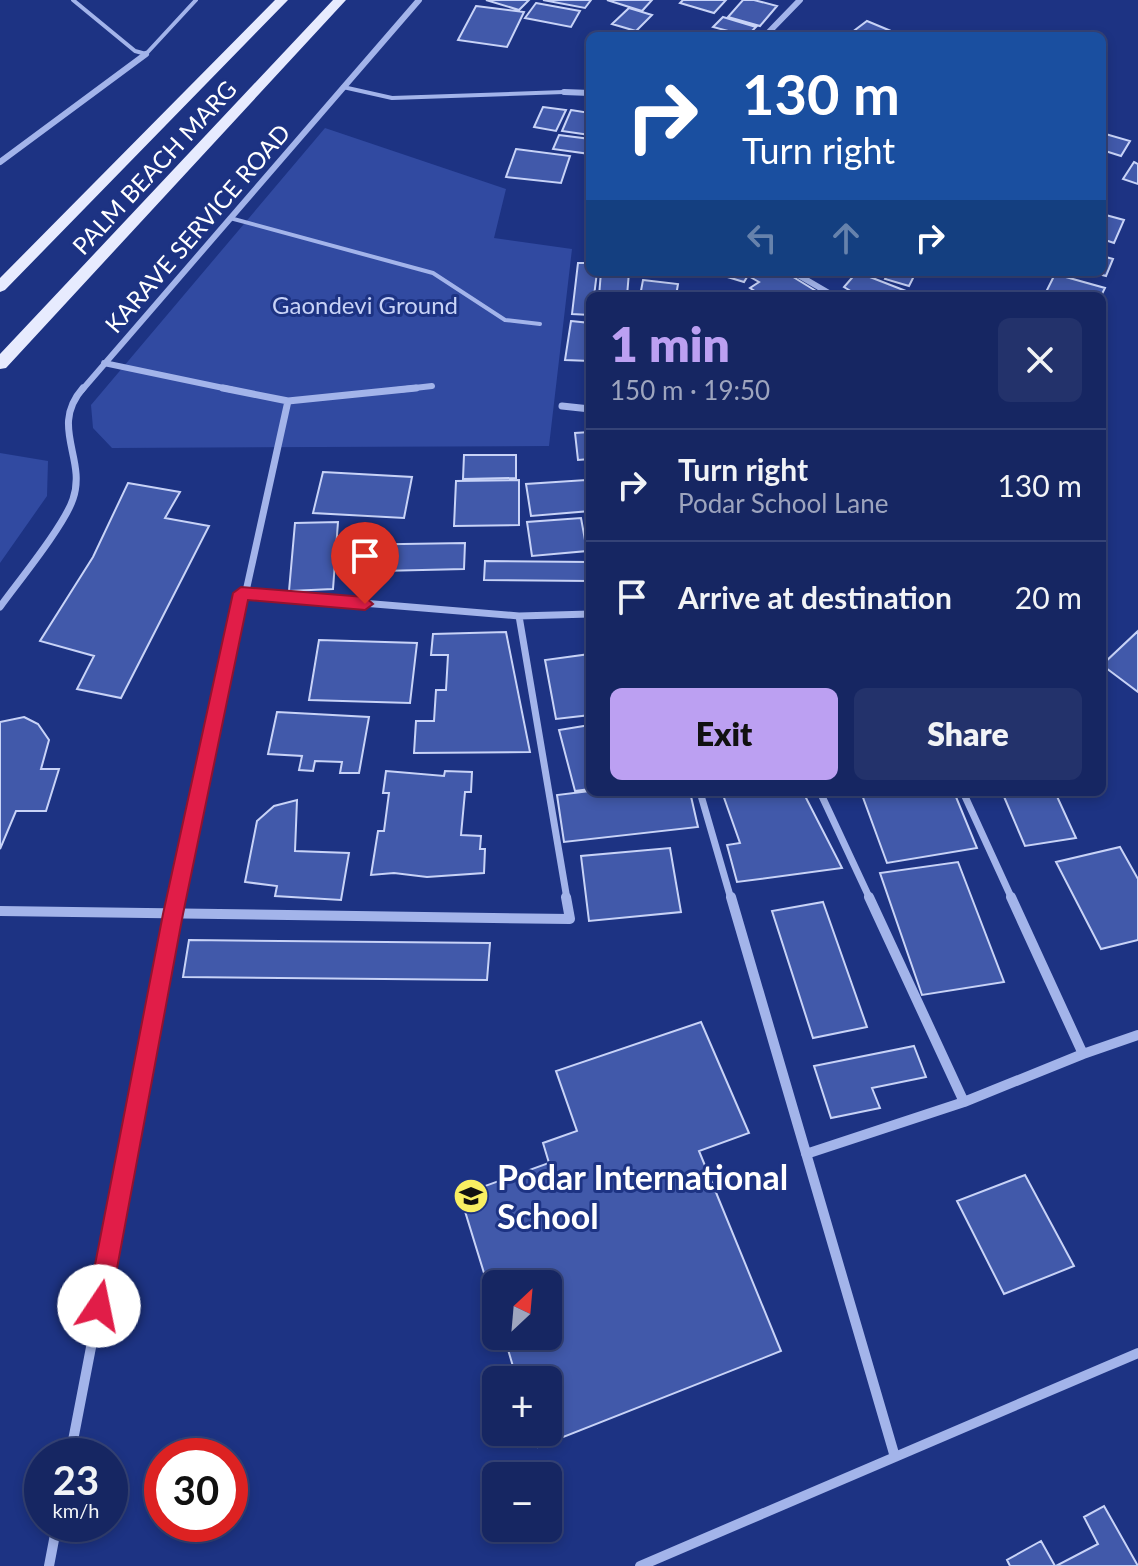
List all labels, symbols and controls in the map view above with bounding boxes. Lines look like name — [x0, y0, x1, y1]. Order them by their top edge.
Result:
text: 130 m — [742, 60, 900, 127]
icon: right — [610, 64, 714, 168]
street label: PALM BEACH MARG — [66, 74, 242, 260]
street label: KARAVE SERVICE ROAD — [98, 118, 296, 338]
text: Turn right — [742, 128, 895, 172]
icon: left — [740, 216, 784, 260]
icon: ahead — [824, 216, 868, 260]
icon: right — [908, 216, 952, 260]
park label: Gaondevi Ground — [272, 290, 458, 319]
text: 1 min — [610, 315, 730, 372]
button: close — [998, 318, 1082, 402]
text: 150 m · 19:50 — [610, 374, 770, 406]
text: Turn right — [678, 451, 808, 487]
icon: right — [610, 463, 654, 507]
text: 130 m — [997, 467, 1082, 503]
text: Podar School Lane — [678, 487, 888, 519]
pin — [331, 522, 399, 604]
icon: arrive — [343, 534, 387, 578]
icon: arrive — [610, 575, 654, 619]
text: Arrive at destination — [678, 579, 952, 615]
text: 20 m — [1015, 579, 1082, 615]
button: Exit — [610, 688, 838, 780]
button: Share — [854, 688, 1082, 780]
place label: Podar International School — [497, 1156, 788, 1236]
school or university icon: Podar International School — [452, 1177, 490, 1215]
position arrow — [57, 1264, 141, 1348]
north arrow — [482, 1270, 562, 1350]
map controls — [482, 1270, 562, 1542]
button: + — [482, 1366, 562, 1446]
speed limit sign: 30 — [144, 1438, 248, 1542]
text: 23 — [53, 1456, 99, 1504]
button: − — [482, 1462, 562, 1542]
text: km/h — [53, 1498, 99, 1522]

